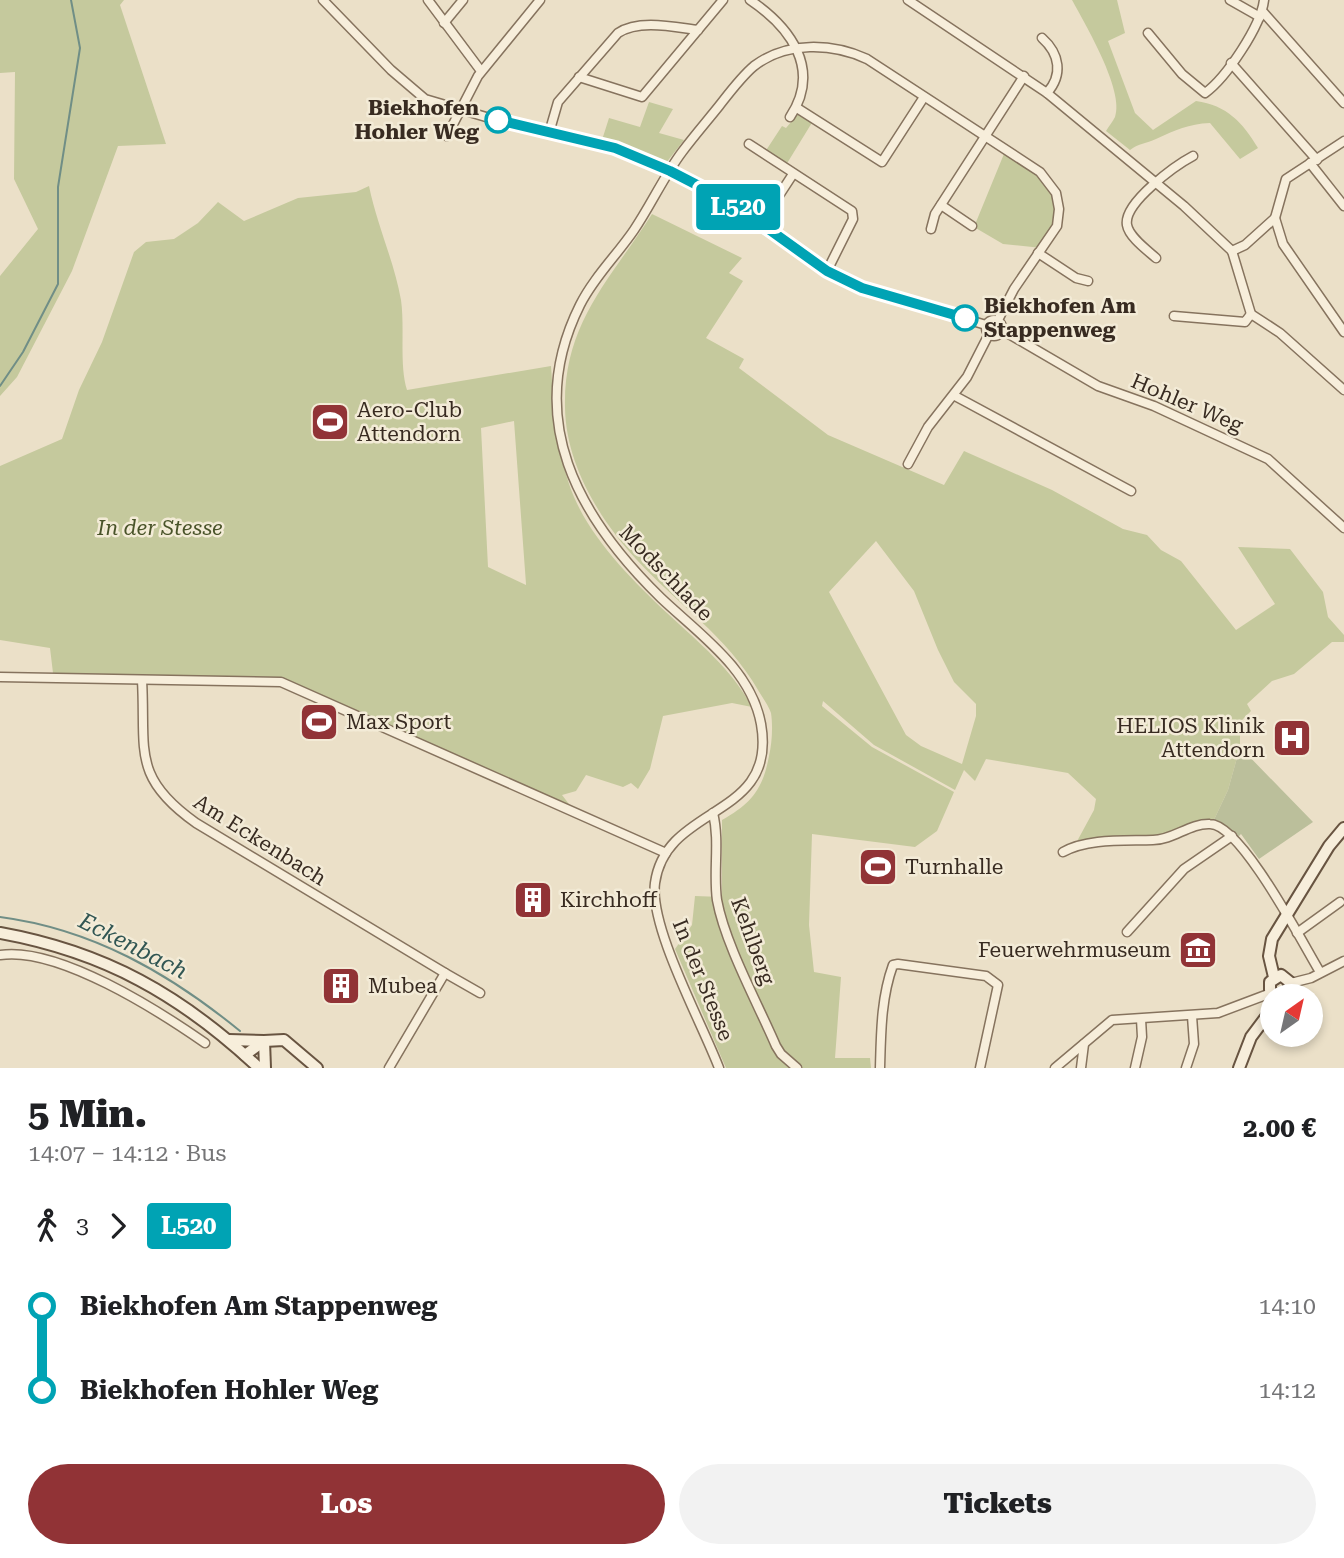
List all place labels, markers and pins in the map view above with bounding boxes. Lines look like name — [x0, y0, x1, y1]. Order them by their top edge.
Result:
place label: Biekhofen Hohler Weg — [354, 96, 479, 144]
marker: Biekhofen Hohler Weg — [485, 107, 511, 133]
place label: Biekhofen Am Stappenweg — [984, 294, 1136, 342]
marker: Biekhofen Am Stappenweg — [952, 305, 978, 331]
place label: Aero-Club Attendorn — [357, 398, 462, 446]
sports icon: Aero-Club Attendorn — [309, 401, 351, 443]
sports icon: Max Sport — [298, 701, 340, 743]
place label: Max Sport — [346, 710, 452, 734]
place label: HELIOS Klinik Attendorn — [1116, 714, 1265, 762]
hospital icon: HELIOS Klinik Attendorn — [1271, 717, 1313, 759]
sports icon: Turnhalle — [857, 846, 899, 888]
place label: Turnhalle — [905, 855, 1003, 879]
building icon: Kirchhoff — [512, 879, 554, 921]
place label: Kirchhoff — [560, 888, 658, 912]
museum icon: Feuerwehrmuseum — [1177, 929, 1219, 971]
place label: Feuerwehrmuseum — [978, 938, 1171, 962]
building icon: Mubea — [320, 965, 362, 1007]
place label: Mubea — [368, 974, 438, 998]

